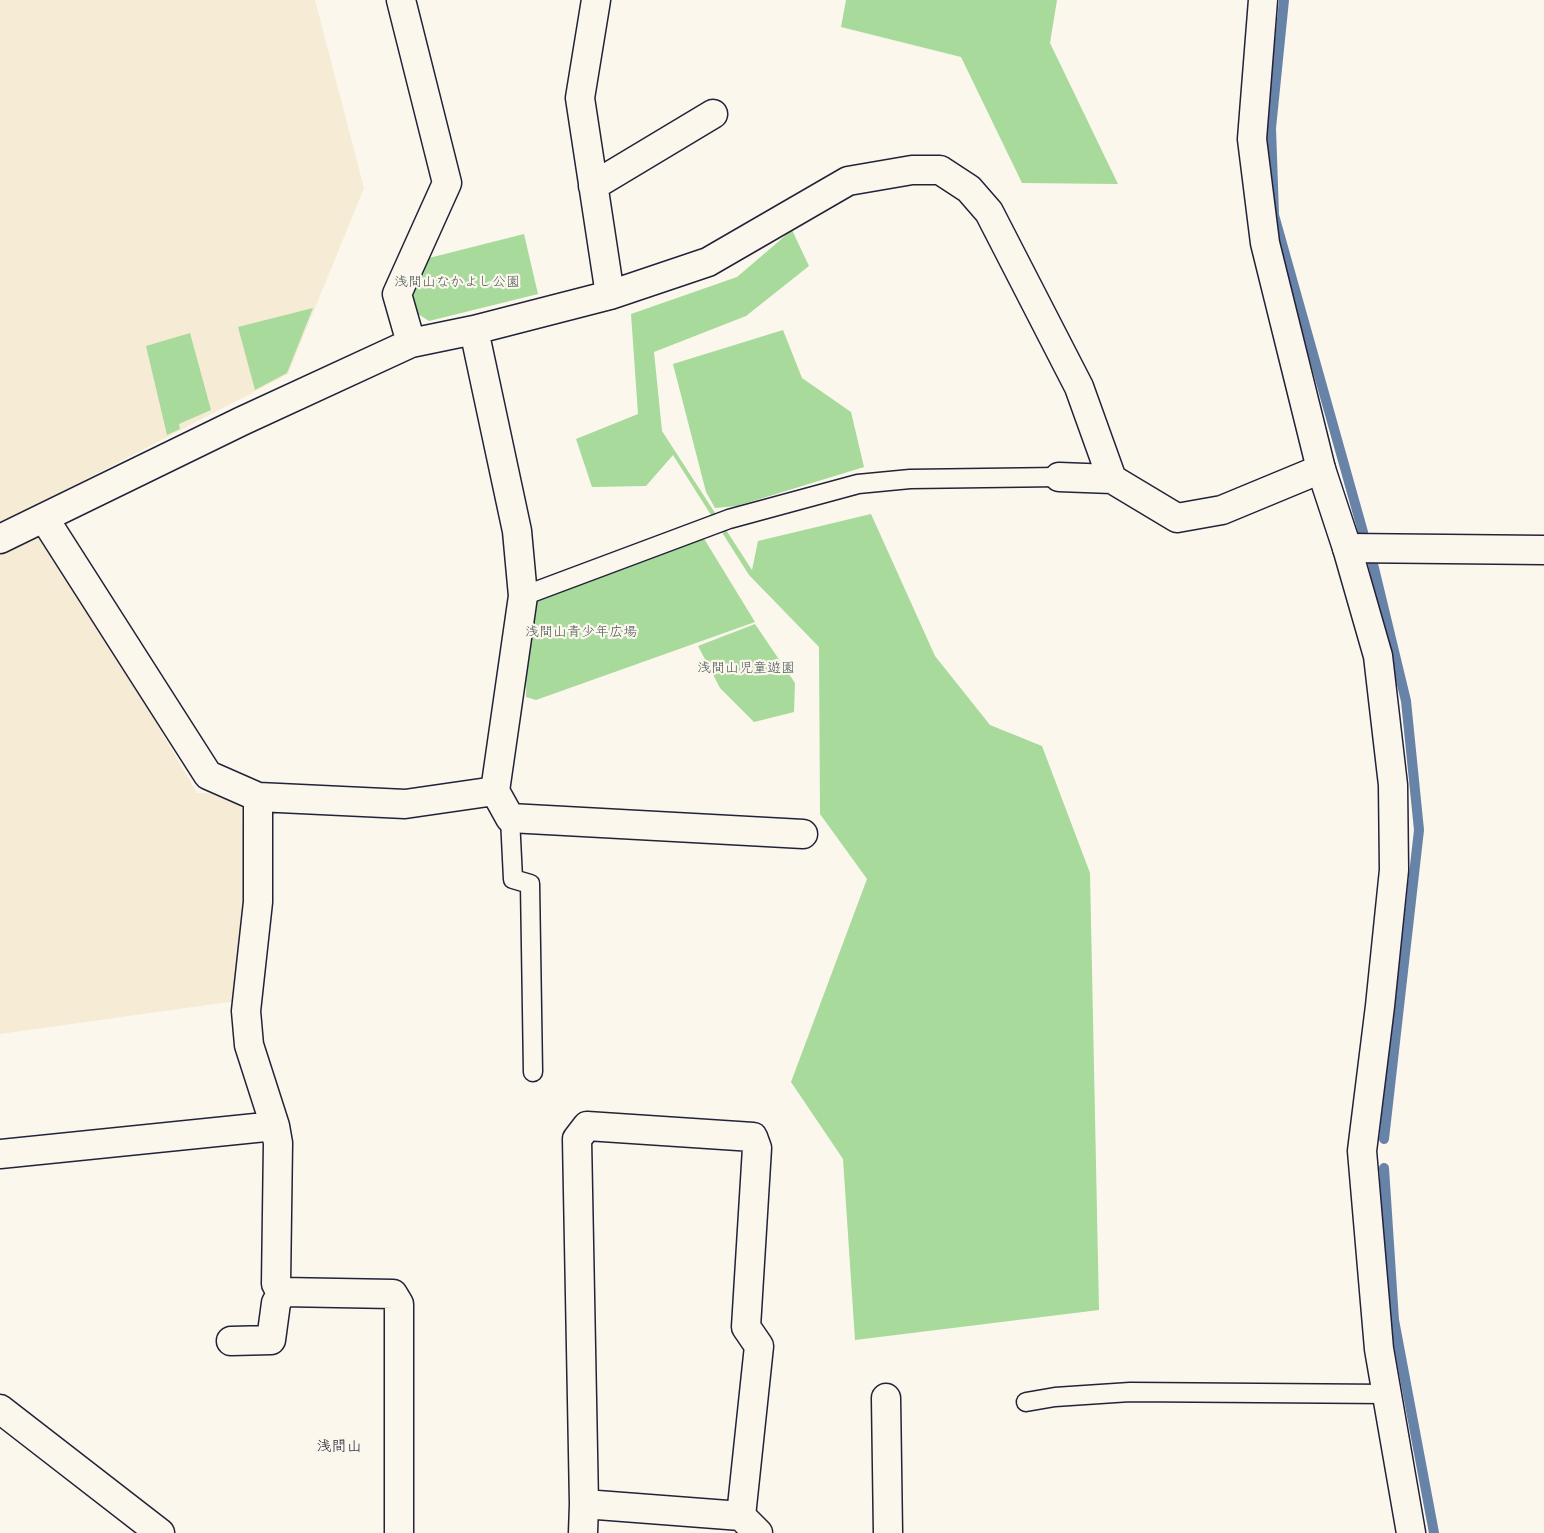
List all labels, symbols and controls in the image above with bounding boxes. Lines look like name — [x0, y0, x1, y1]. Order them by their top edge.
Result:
park label: 浅間山なかよし公園 — [394, 274, 520, 290]
park label: 浅間山青少年広場 — [525, 624, 637, 640]
park label: 浅間山児童遊園 — [697, 660, 795, 676]
district label: 浅間山 — [317, 1438, 361, 1456]

